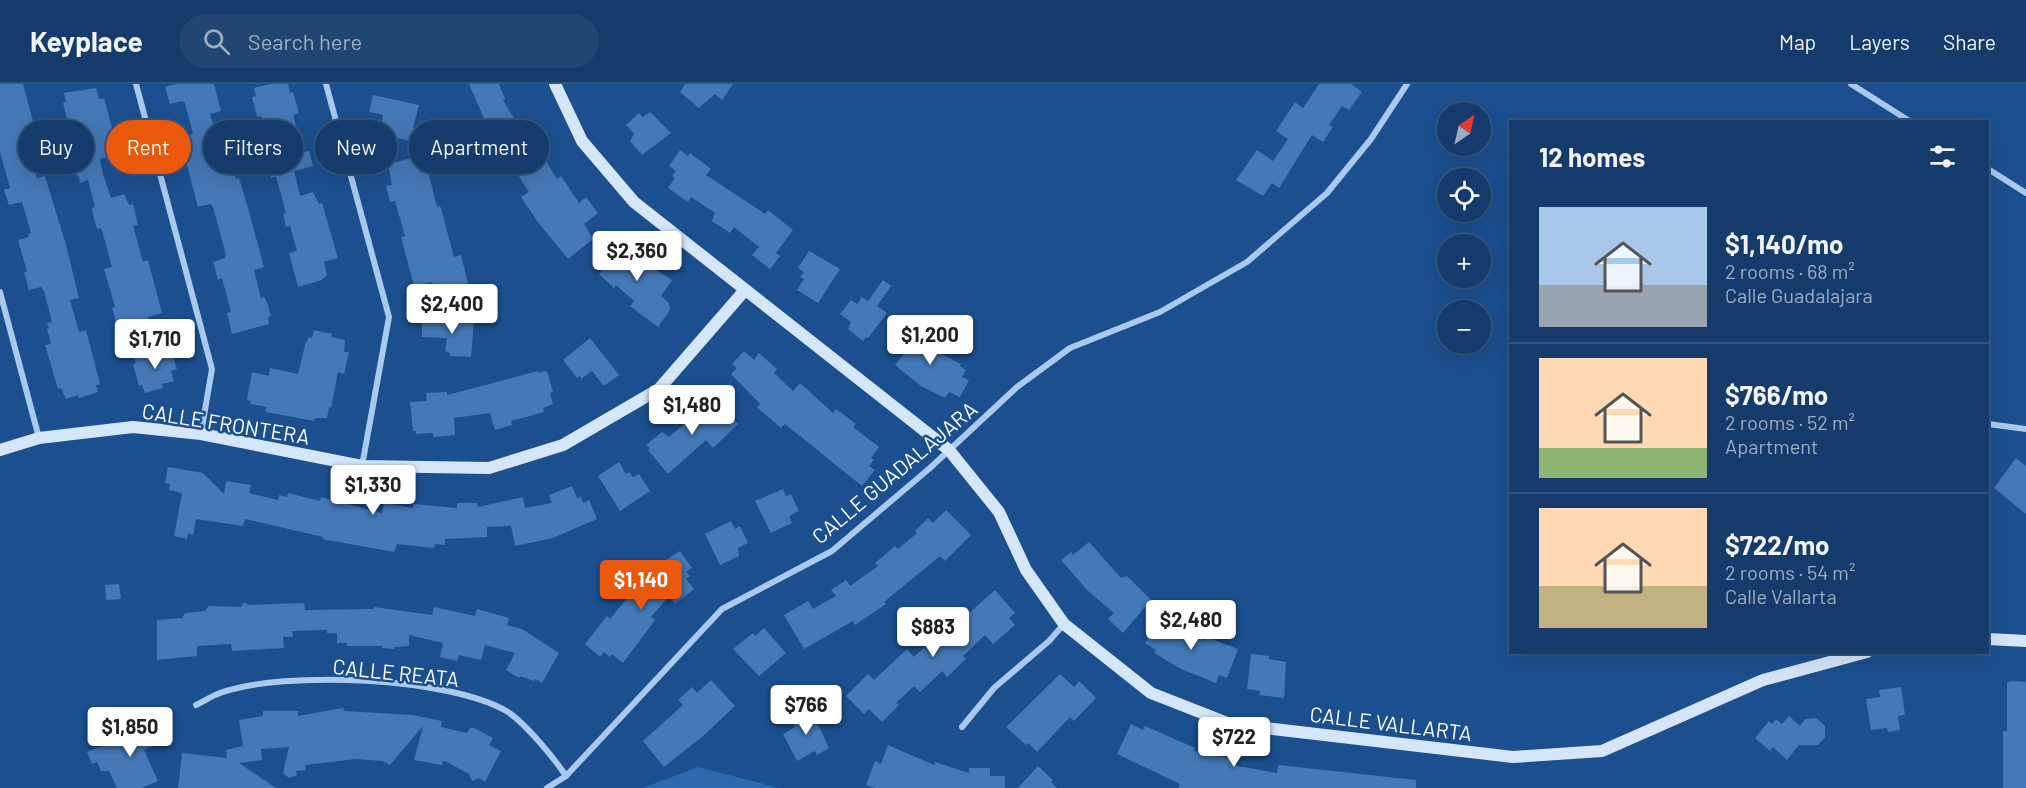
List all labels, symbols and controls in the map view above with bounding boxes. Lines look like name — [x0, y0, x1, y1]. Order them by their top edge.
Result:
search box — [179, 14, 599, 68]
text: Keyplace — [30, 24, 143, 58]
icon: search — [200, 25, 233, 58]
text: Search here — [248, 28, 362, 54]
text: Map — [1779, 29, 1816, 54]
text: Layers — [1849, 29, 1910, 54]
text: Share — [1943, 29, 1996, 54]
north arrow — [1437, 102, 1491, 156]
map controls — [1437, 102, 1491, 354]
chip: Buy — [18, 120, 94, 174]
chip: Rent — [106, 120, 191, 174]
chip: Filters — [203, 120, 303, 174]
chip: New — [315, 120, 397, 174]
chip: Apartment — [409, 120, 549, 174]
icon: filters — [1926, 140, 1959, 173]
text: 12 homes — [1539, 141, 1645, 172]
button: locate — [1437, 168, 1491, 222]
text: $1,140/mo — [1725, 228, 1843, 259]
pin: $2,360 — [588, 231, 686, 282]
icon: home — [1587, 231, 1659, 303]
button: + — [1437, 234, 1491, 288]
text: $2,360 — [607, 238, 667, 262]
text: 2 rooms · 68 m² — [1725, 259, 1855, 283]
text: Calle Guadalajara — [1725, 283, 1873, 307]
pin: $2,400 — [403, 284, 501, 335]
text: $2,400 — [421, 291, 483, 315]
button: − — [1437, 300, 1491, 354]
pin: $1,200 — [881, 315, 979, 366]
pin: $1,710 — [106, 319, 204, 370]
text: $1,200 — [901, 322, 959, 346]
text: $1,710 — [129, 326, 181, 350]
text: $766/mo — [1725, 379, 1828, 410]
icon: home — [1587, 382, 1659, 454]
pin: $1,480 — [643, 385, 741, 436]
text: $1,480 — [663, 392, 721, 416]
street label: CALLE GUADALAJARA — [806, 396, 982, 548]
street label: CALLE FRONTERA — [140, 397, 312, 449]
text: 2 rooms · 52 m² — [1725, 410, 1855, 434]
text: Apartment — [1725, 434, 1818, 458]
pin: $1,330 — [324, 465, 422, 516]
text: $1,330 — [345, 472, 401, 496]
text: $722/mo — [1725, 529, 1830, 560]
icon: home — [1587, 532, 1659, 604]
pin: $1,140 — [592, 560, 690, 611]
text: 2 rooms · 54 m² — [1725, 560, 1855, 584]
text: $1,140 — [614, 567, 668, 591]
text: Calle Vallarta — [1725, 584, 1837, 608]
pin: $2,480 — [1142, 600, 1240, 651]
pin: $883 — [897, 607, 969, 658]
text: $2,480 — [1160, 607, 1222, 631]
text: $883 — [911, 614, 955, 638]
street label: CALLE REATA — [332, 653, 461, 691]
pin: $766 — [770, 685, 842, 736]
text: $766 — [785, 692, 827, 716]
street label: CALLE VALLARTA — [1308, 701, 1474, 745]
pin: $1,850 — [81, 707, 179, 758]
text: $1,850 — [102, 714, 158, 738]
pin: $722 — [1198, 717, 1270, 768]
text: $722 — [1212, 724, 1256, 748]

